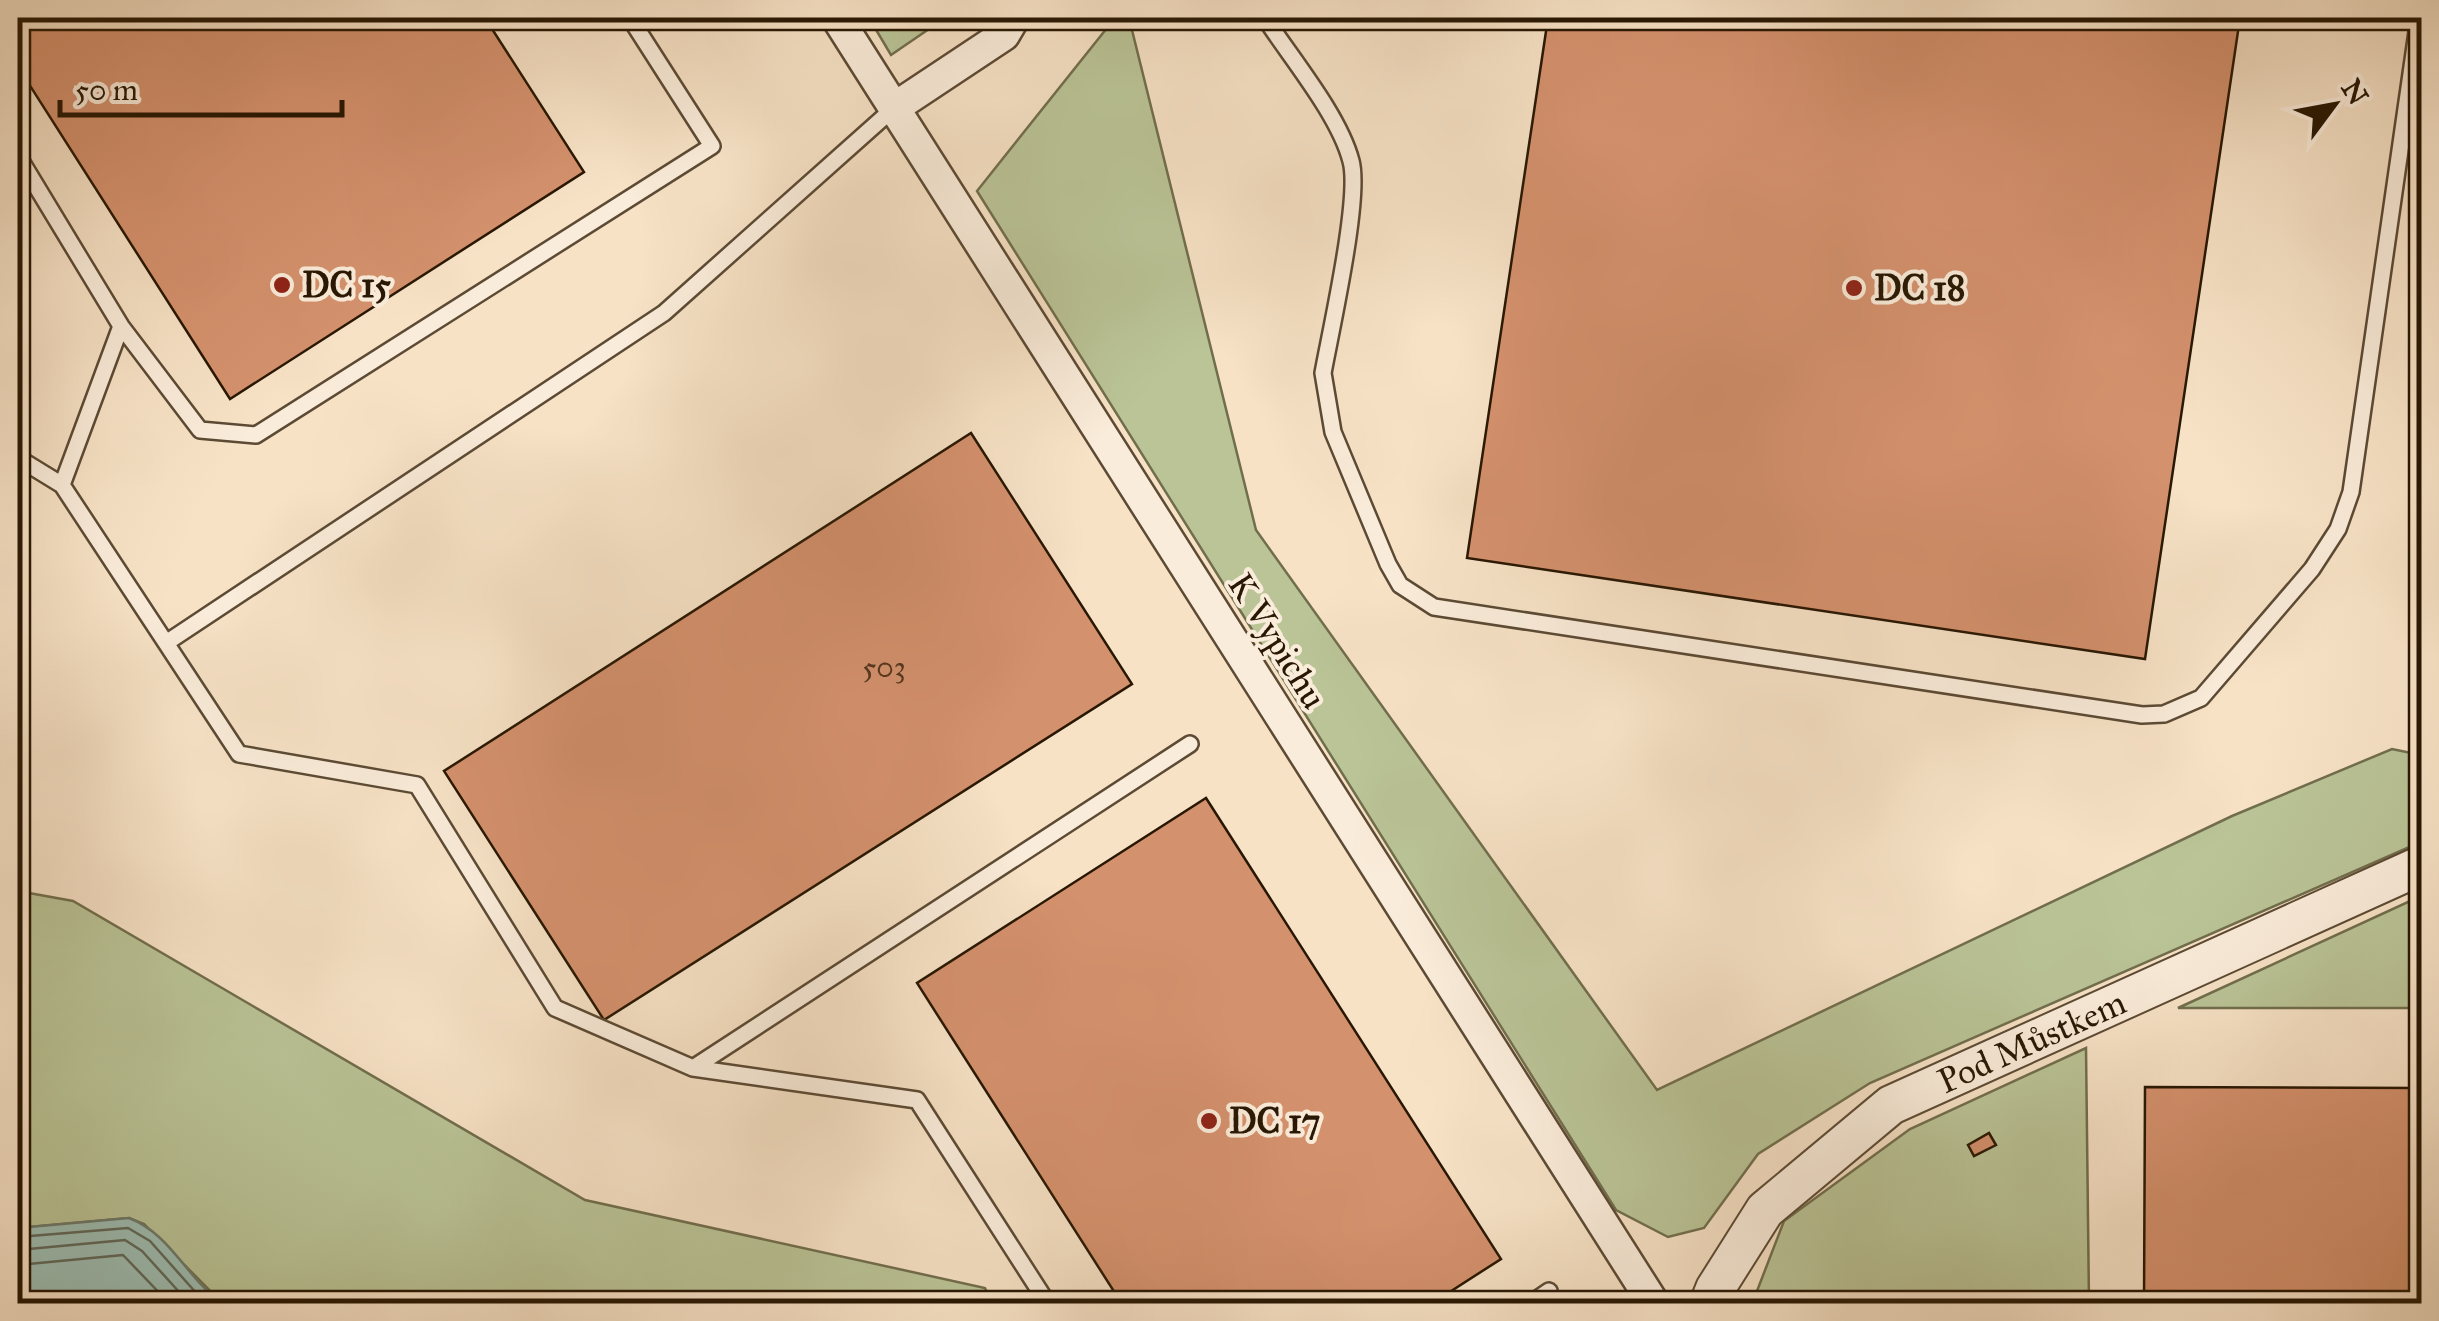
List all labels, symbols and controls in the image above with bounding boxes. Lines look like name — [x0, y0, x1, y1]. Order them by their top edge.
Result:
scale bar — [60, 55, 342, 117]
north arrow — [2284, 55, 2384, 155]
text: 50 m — [75, 72, 138, 108]
text: N — [2334, 73, 2376, 112]
place label: DC 15 — [302, 264, 392, 307]
place label: DC 18 — [1874, 267, 1965, 310]
marker: DC 15 — [271, 274, 293, 296]
marker: DC 18 — [1843, 277, 1865, 299]
street label: K Vypichu — [1219, 565, 1335, 717]
house number: 503 — [862, 649, 906, 685]
street label: Pod Můstkem — [1931, 980, 2132, 1103]
place label: DC 17 — [1229, 1100, 1321, 1143]
marker: DC 17 — [1198, 1110, 1220, 1132]

